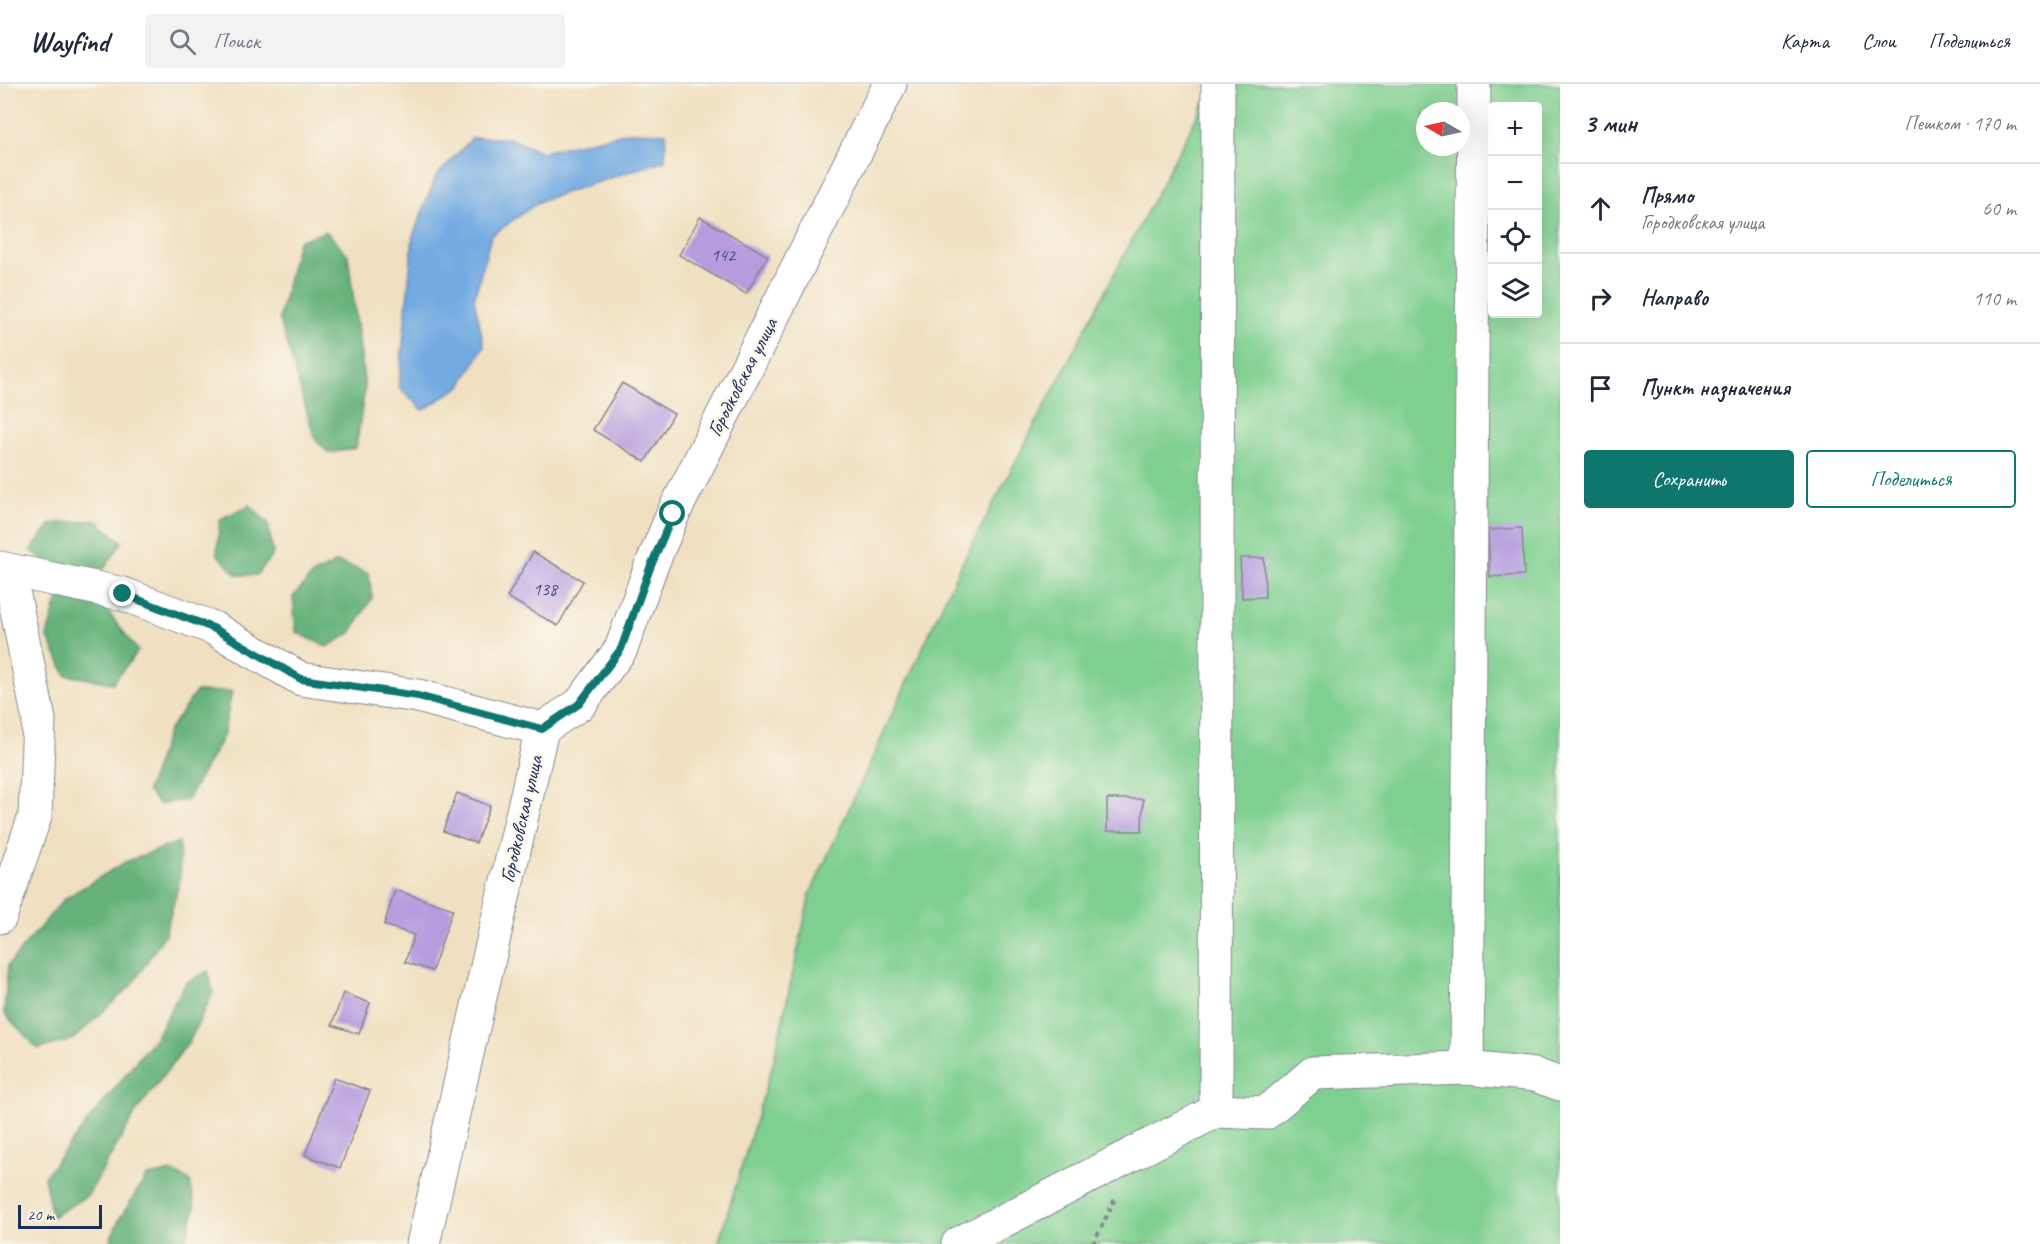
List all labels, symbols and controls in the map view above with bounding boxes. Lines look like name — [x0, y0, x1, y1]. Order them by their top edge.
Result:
search box — [145, 14, 565, 68]
text: Wayfind — [30, 24, 109, 59]
icon: search — [166, 25, 199, 58]
text: Поиск — [214, 27, 260, 55]
text: Карта — [1781, 28, 1829, 54]
text: Слои — [1862, 28, 1896, 54]
text: Поделиться — [1929, 28, 2010, 54]
north arrow — [1416, 102, 1470, 156]
map controls — [1488, 102, 1542, 318]
button: + — [1488, 102, 1542, 156]
text: 3 мин — [1584, 107, 1637, 140]
text: Пешком · 170 m — [1904, 111, 2016, 136]
button: − — [1488, 156, 1542, 210]
text: Прямо — [1641, 182, 1693, 210]
icon: ahead — [1584, 192, 1617, 225]
text: 60 m — [1982, 196, 2016, 221]
button: locate — [1488, 210, 1542, 264]
text: Городковская улица — [1641, 210, 1764, 235]
house number: 142 — [711, 244, 737, 266]
button: layers — [1488, 264, 1542, 318]
icon: right — [1584, 282, 1617, 315]
text: Направо — [1641, 284, 1708, 312]
text: 110 m — [1973, 286, 2016, 311]
street label: Городковская улица — [701, 312, 784, 441]
icon: arrive — [1584, 372, 1617, 405]
text: Пункт назначения — [1641, 374, 1790, 402]
button: Сохранить — [1584, 450, 1794, 508]
button: Поделиться — [1806, 450, 2016, 508]
route start — [659, 500, 685, 526]
house number: 138 — [533, 578, 559, 600]
route end — [109, 580, 135, 606]
street label: Городковская улица — [494, 751, 549, 885]
scale bar — [18, 1202, 102, 1230]
text: 20 m — [27, 1205, 54, 1225]

